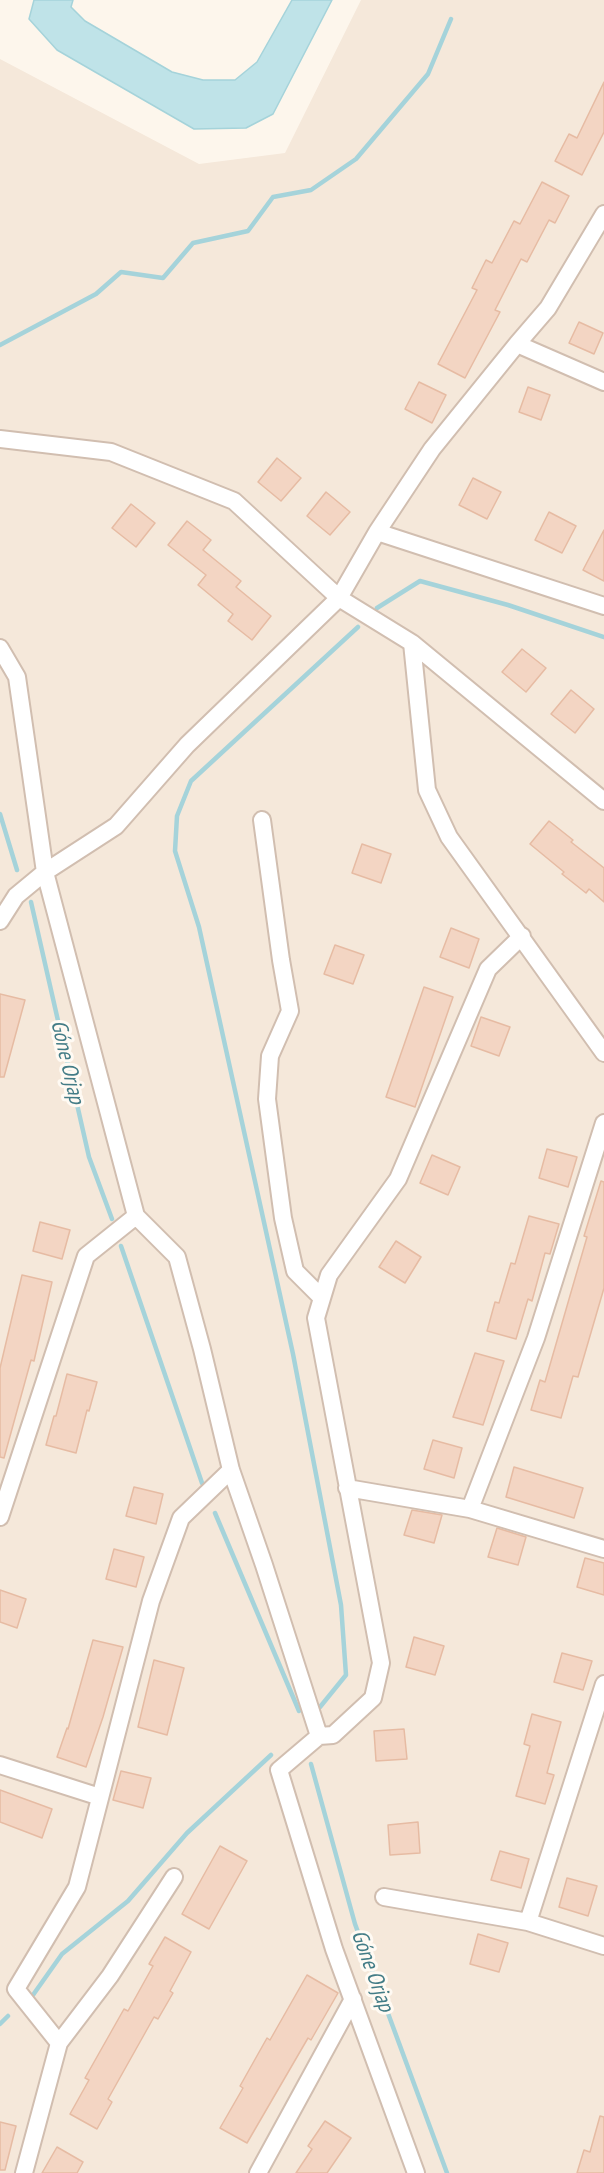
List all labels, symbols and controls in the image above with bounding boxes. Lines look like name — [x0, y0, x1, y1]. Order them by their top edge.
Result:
water label: Góne Orjap — [45, 1018, 89, 1106]
water label: Góne Orjap — [345, 1927, 399, 2015]

